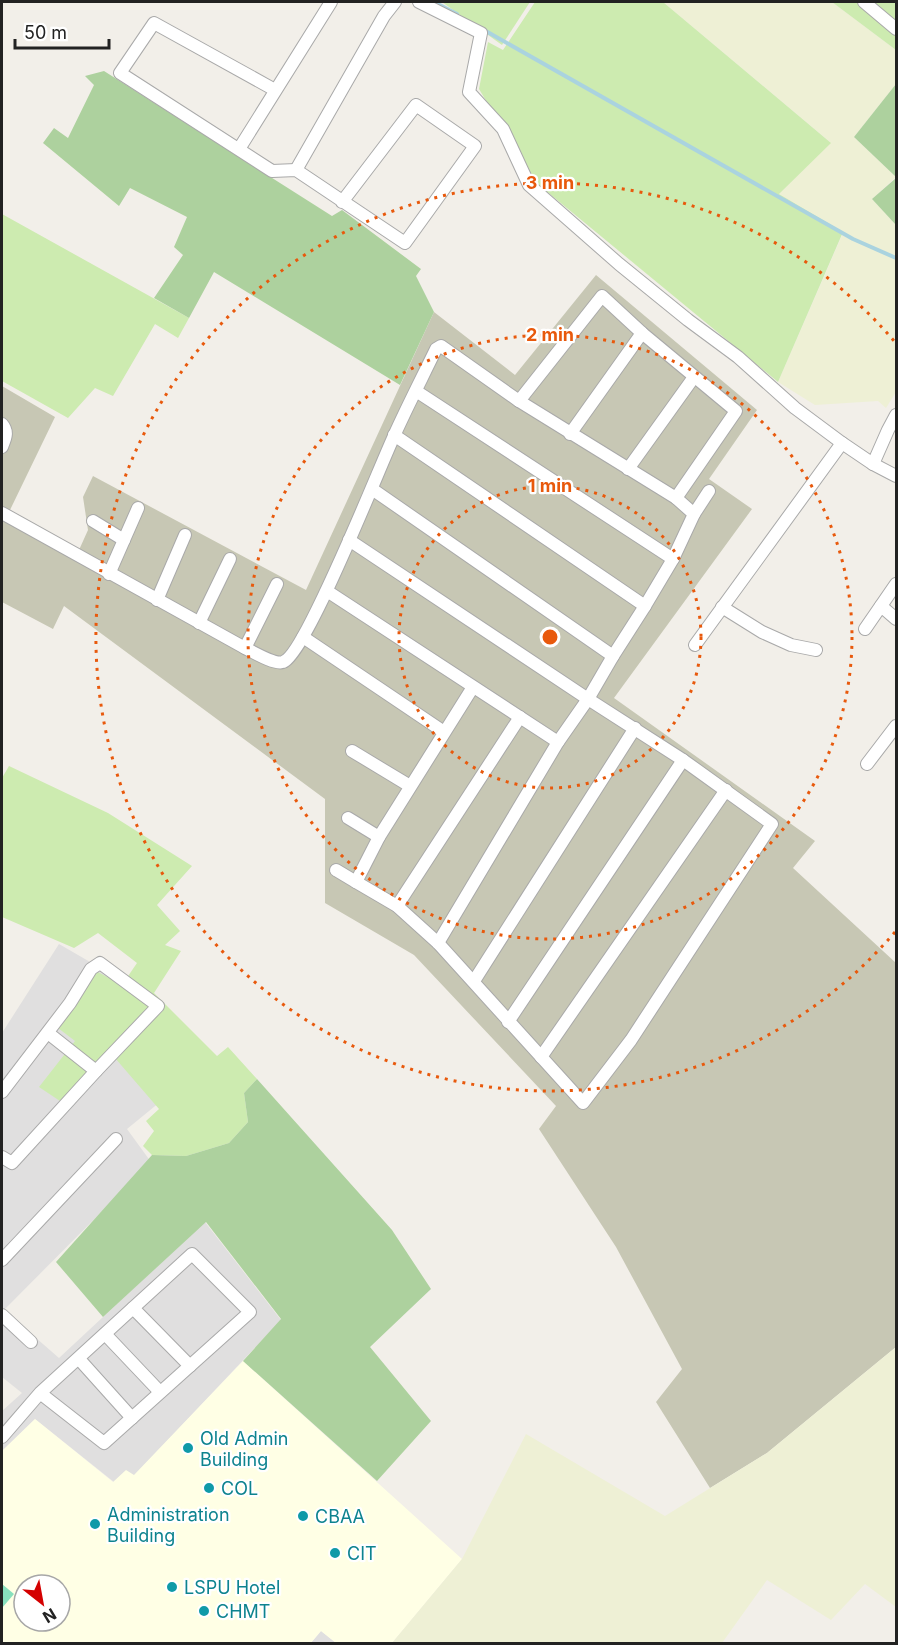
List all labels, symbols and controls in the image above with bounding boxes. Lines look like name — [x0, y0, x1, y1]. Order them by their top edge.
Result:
scale bar — [15, 12, 110, 50]
text: 50 m — [24, 22, 67, 43]
text: 3 min — [526, 172, 574, 193]
text: 2 min — [526, 324, 574, 345]
text: 1 min — [528, 475, 572, 496]
centre of rings — [540, 627, 560, 647]
place label: Old Admin Building — [200, 1428, 288, 1470]
marker: Old Admin Building — [181, 1441, 195, 1455]
place label: COL — [221, 1478, 258, 1499]
marker: COL — [202, 1481, 216, 1495]
place label: Administration Building — [107, 1504, 230, 1546]
place label: CBAA — [315, 1506, 365, 1527]
marker: CBAA — [296, 1509, 310, 1523]
marker: Administration Building — [88, 1517, 102, 1531]
place label: CIT — [347, 1543, 377, 1564]
marker: CIT — [328, 1546, 342, 1560]
north arrow — [12, 1573, 72, 1633]
place label: LSPU Hotel — [184, 1577, 280, 1598]
marker: LSPU Hotel — [165, 1580, 179, 1594]
place label: CHMT — [216, 1601, 270, 1622]
text: N — [39, 1604, 60, 1628]
marker: CHMT — [197, 1604, 211, 1618]

